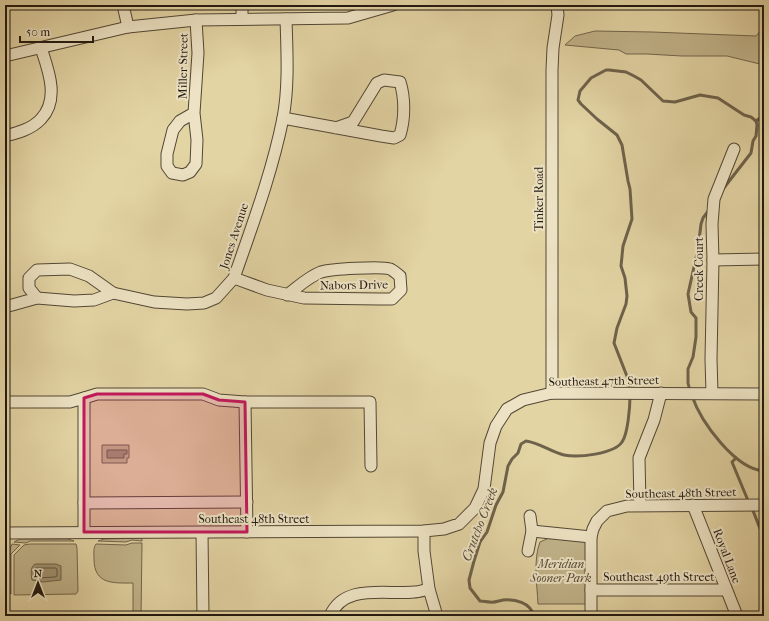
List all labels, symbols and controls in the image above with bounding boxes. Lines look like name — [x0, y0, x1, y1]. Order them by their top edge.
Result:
scale bar — [20, 18, 93, 44]
text: 50 m — [26, 25, 50, 39]
street label: Miller Street — [175, 32, 191, 99]
street label: Tinker Road — [532, 166, 546, 231]
street label: Jones Avenue — [216, 201, 251, 272]
street label: Creek Court — [692, 236, 706, 301]
street label: Nabors Drive — [320, 277, 388, 293]
street label: Southeast 47th Street — [549, 373, 660, 389]
water label: Crutcho Creek — [459, 485, 500, 563]
street label: Southeast 48th Street — [625, 485, 737, 501]
street label: Southeast 48th Street — [198, 512, 310, 526]
street label: Royal Lane — [710, 527, 744, 585]
park label: Meridian Sooner Park — [529, 557, 592, 585]
north arrow — [18, 563, 58, 603]
text: N — [34, 567, 43, 580]
street label: Southeast 49th Street — [603, 570, 715, 584]

